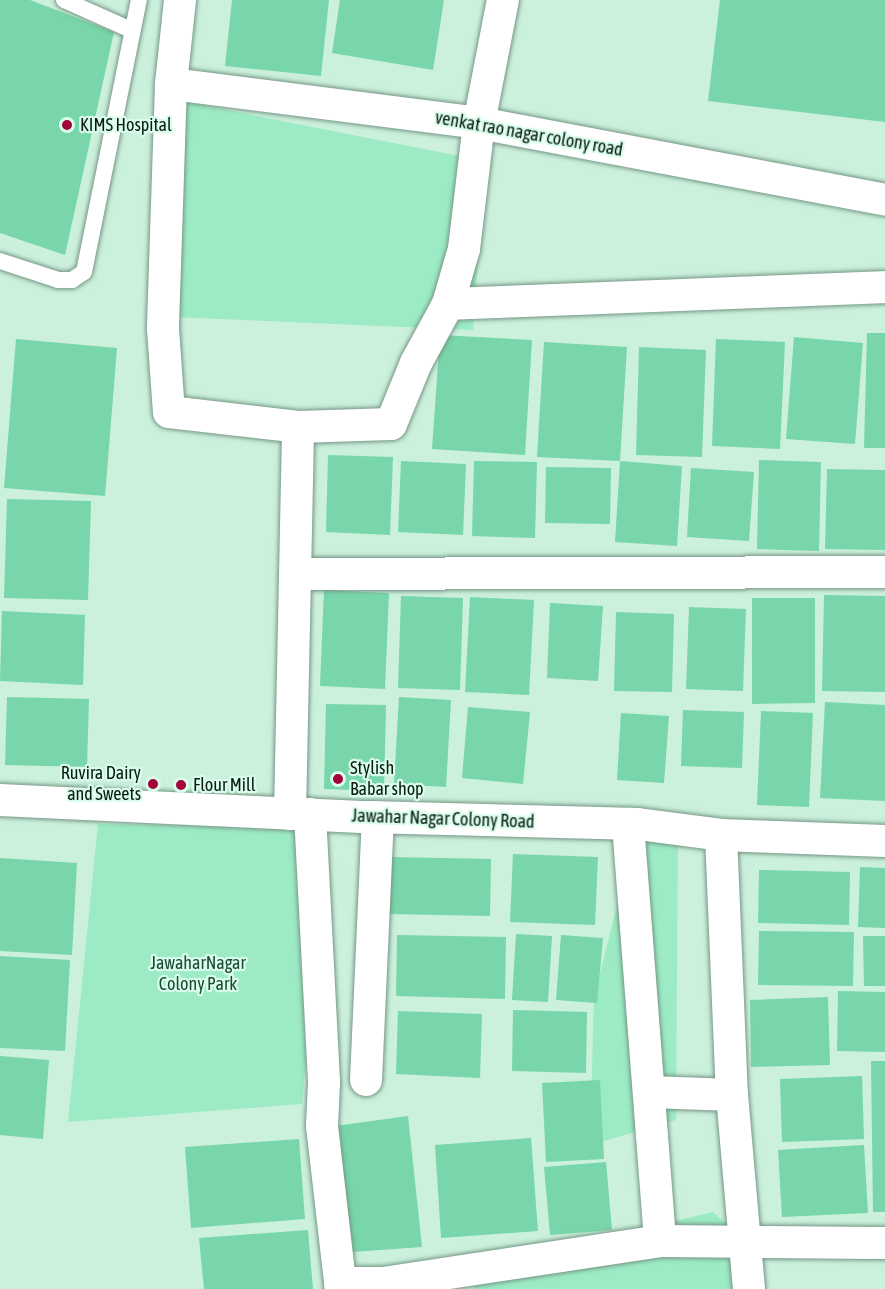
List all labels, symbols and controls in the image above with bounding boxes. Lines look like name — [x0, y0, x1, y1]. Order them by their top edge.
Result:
street label: venkat rao nagar colony road — [433, 107, 625, 161]
place label: KIMS Hospital — [80, 114, 172, 136]
marker: KIMS Hospital — [58, 116, 76, 134]
place label: Stylish Babar shop — [350, 758, 424, 800]
place label: Ruvira Dairy and Sweets — [61, 763, 141, 806]
marker: Stylish Babar shop — [331, 772, 345, 786]
place label: Flour Mill — [193, 774, 256, 796]
marker: Ruvira Dairy and Sweets — [146, 777, 160, 791]
marker: Flour Mill — [174, 778, 188, 792]
street label: Jawahar Nagar Colony Road — [351, 805, 535, 833]
park label: JawaharNagar Colony Park — [150, 953, 246, 996]

